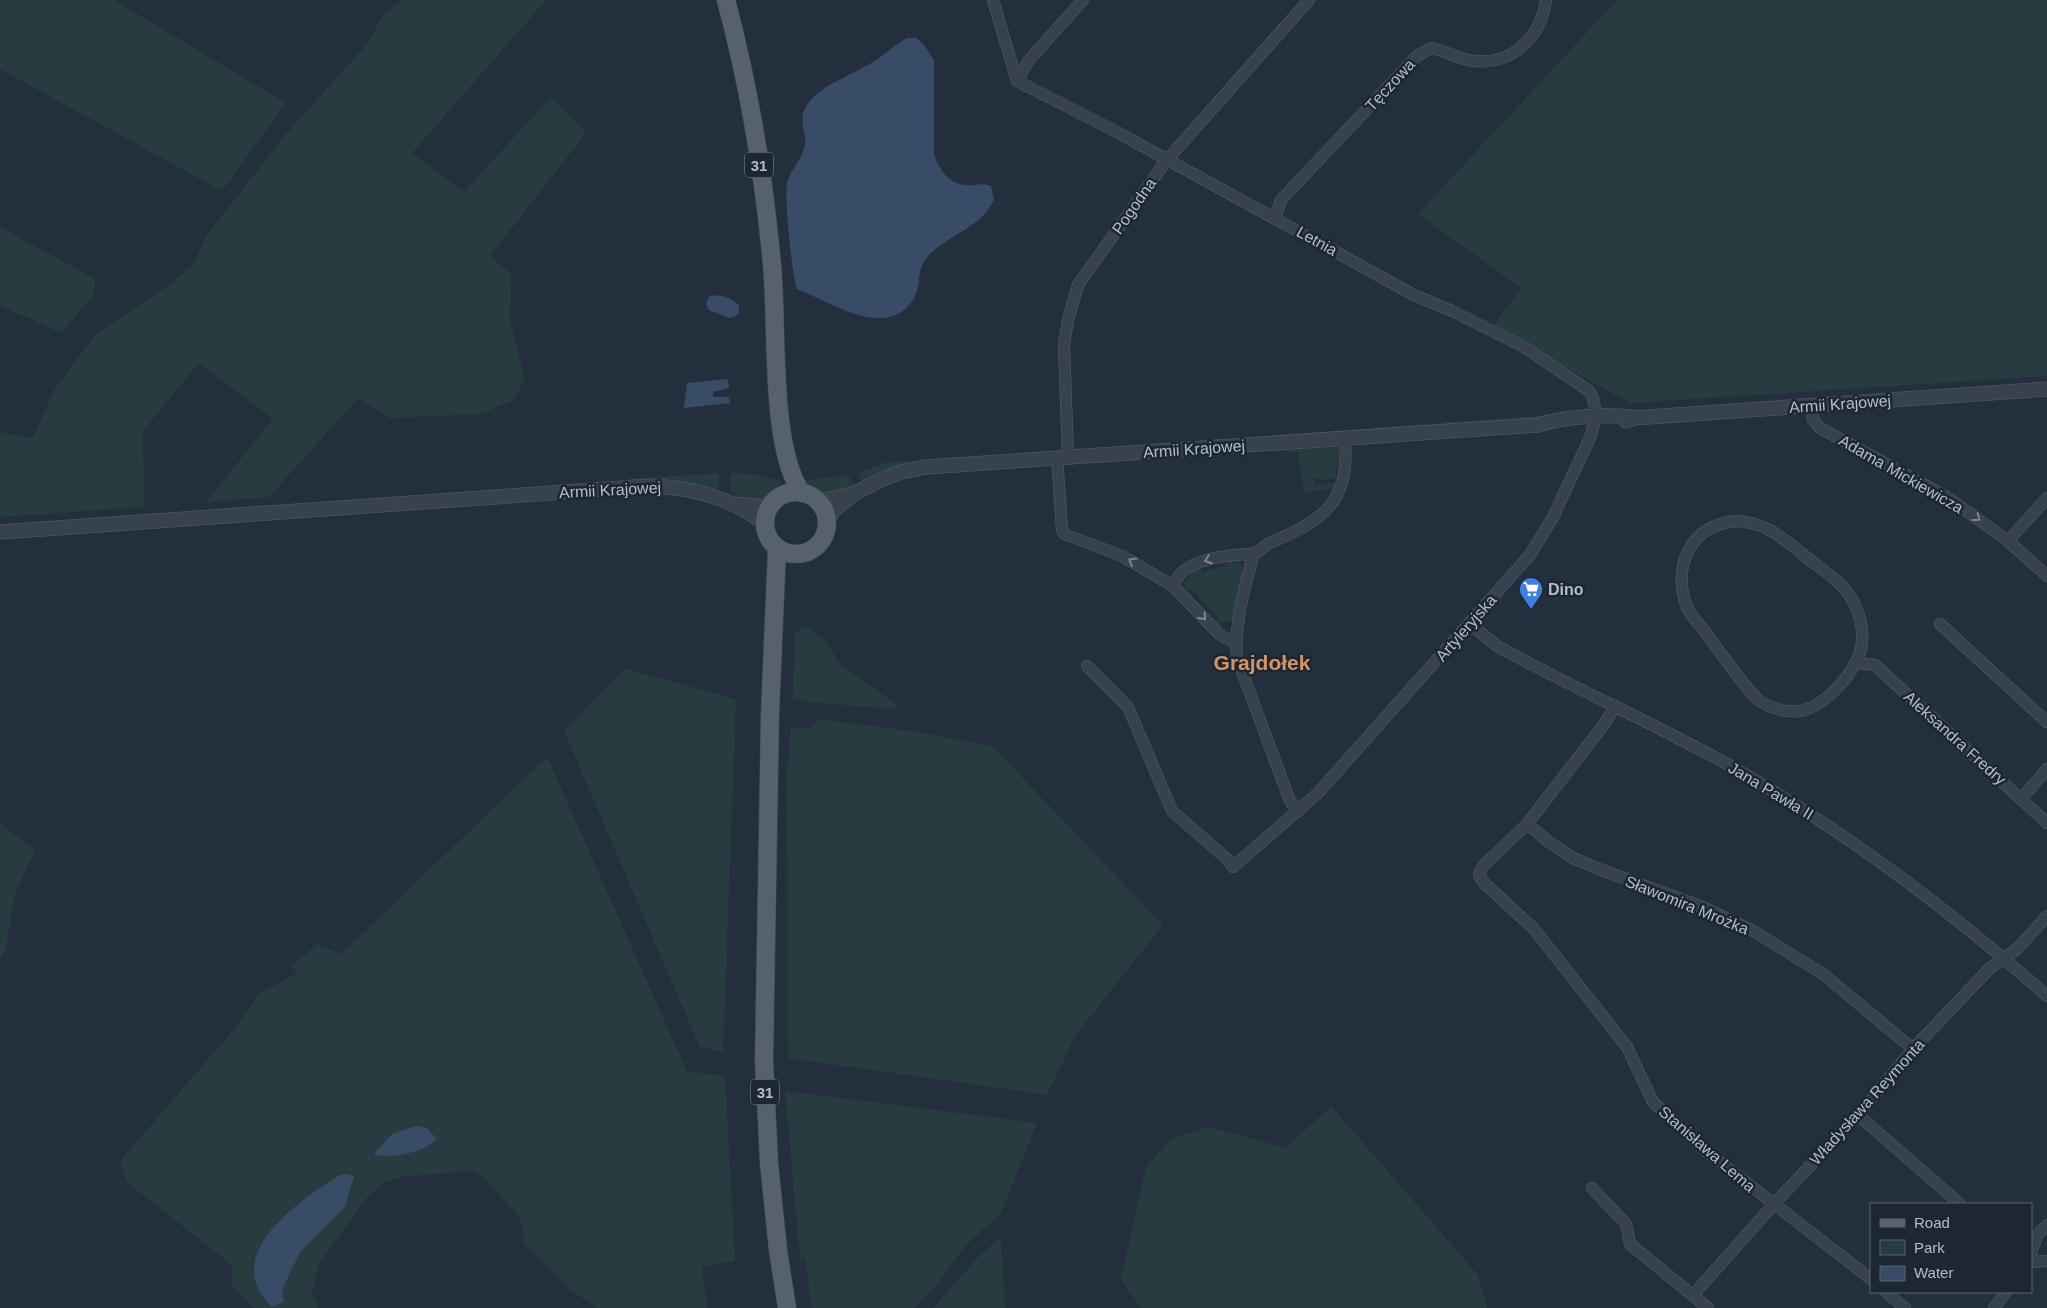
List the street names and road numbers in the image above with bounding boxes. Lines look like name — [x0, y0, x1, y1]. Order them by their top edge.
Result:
street label: Tęczowa — [1362, 56, 1418, 114]
road number: 31 — [745, 152, 773, 178]
street label: Pogodna — [1109, 175, 1159, 237]
street label: Letnia — [1294, 223, 1340, 259]
street label: Armii Krajowej — [1788, 392, 1892, 416]
street label: Adama Mickiewicza — [1836, 432, 1966, 517]
street label: Armii Krajowej — [1142, 437, 1246, 461]
street label: Armii Krajowej — [559, 479, 661, 501]
street label: Artyleryjska — [1432, 591, 1500, 665]
street label: Aleksandra Fredry — [1901, 688, 2009, 788]
street label: Jana Pawła II — [1725, 759, 1817, 823]
street label: Sławomira Mrożka — [1623, 872, 1751, 938]
street label: Władysława Reymonta — [1806, 1036, 1928, 1168]
road number: 31 — [751, 1080, 779, 1104]
street label: Stanisława Lema — [1655, 1103, 1759, 1195]

